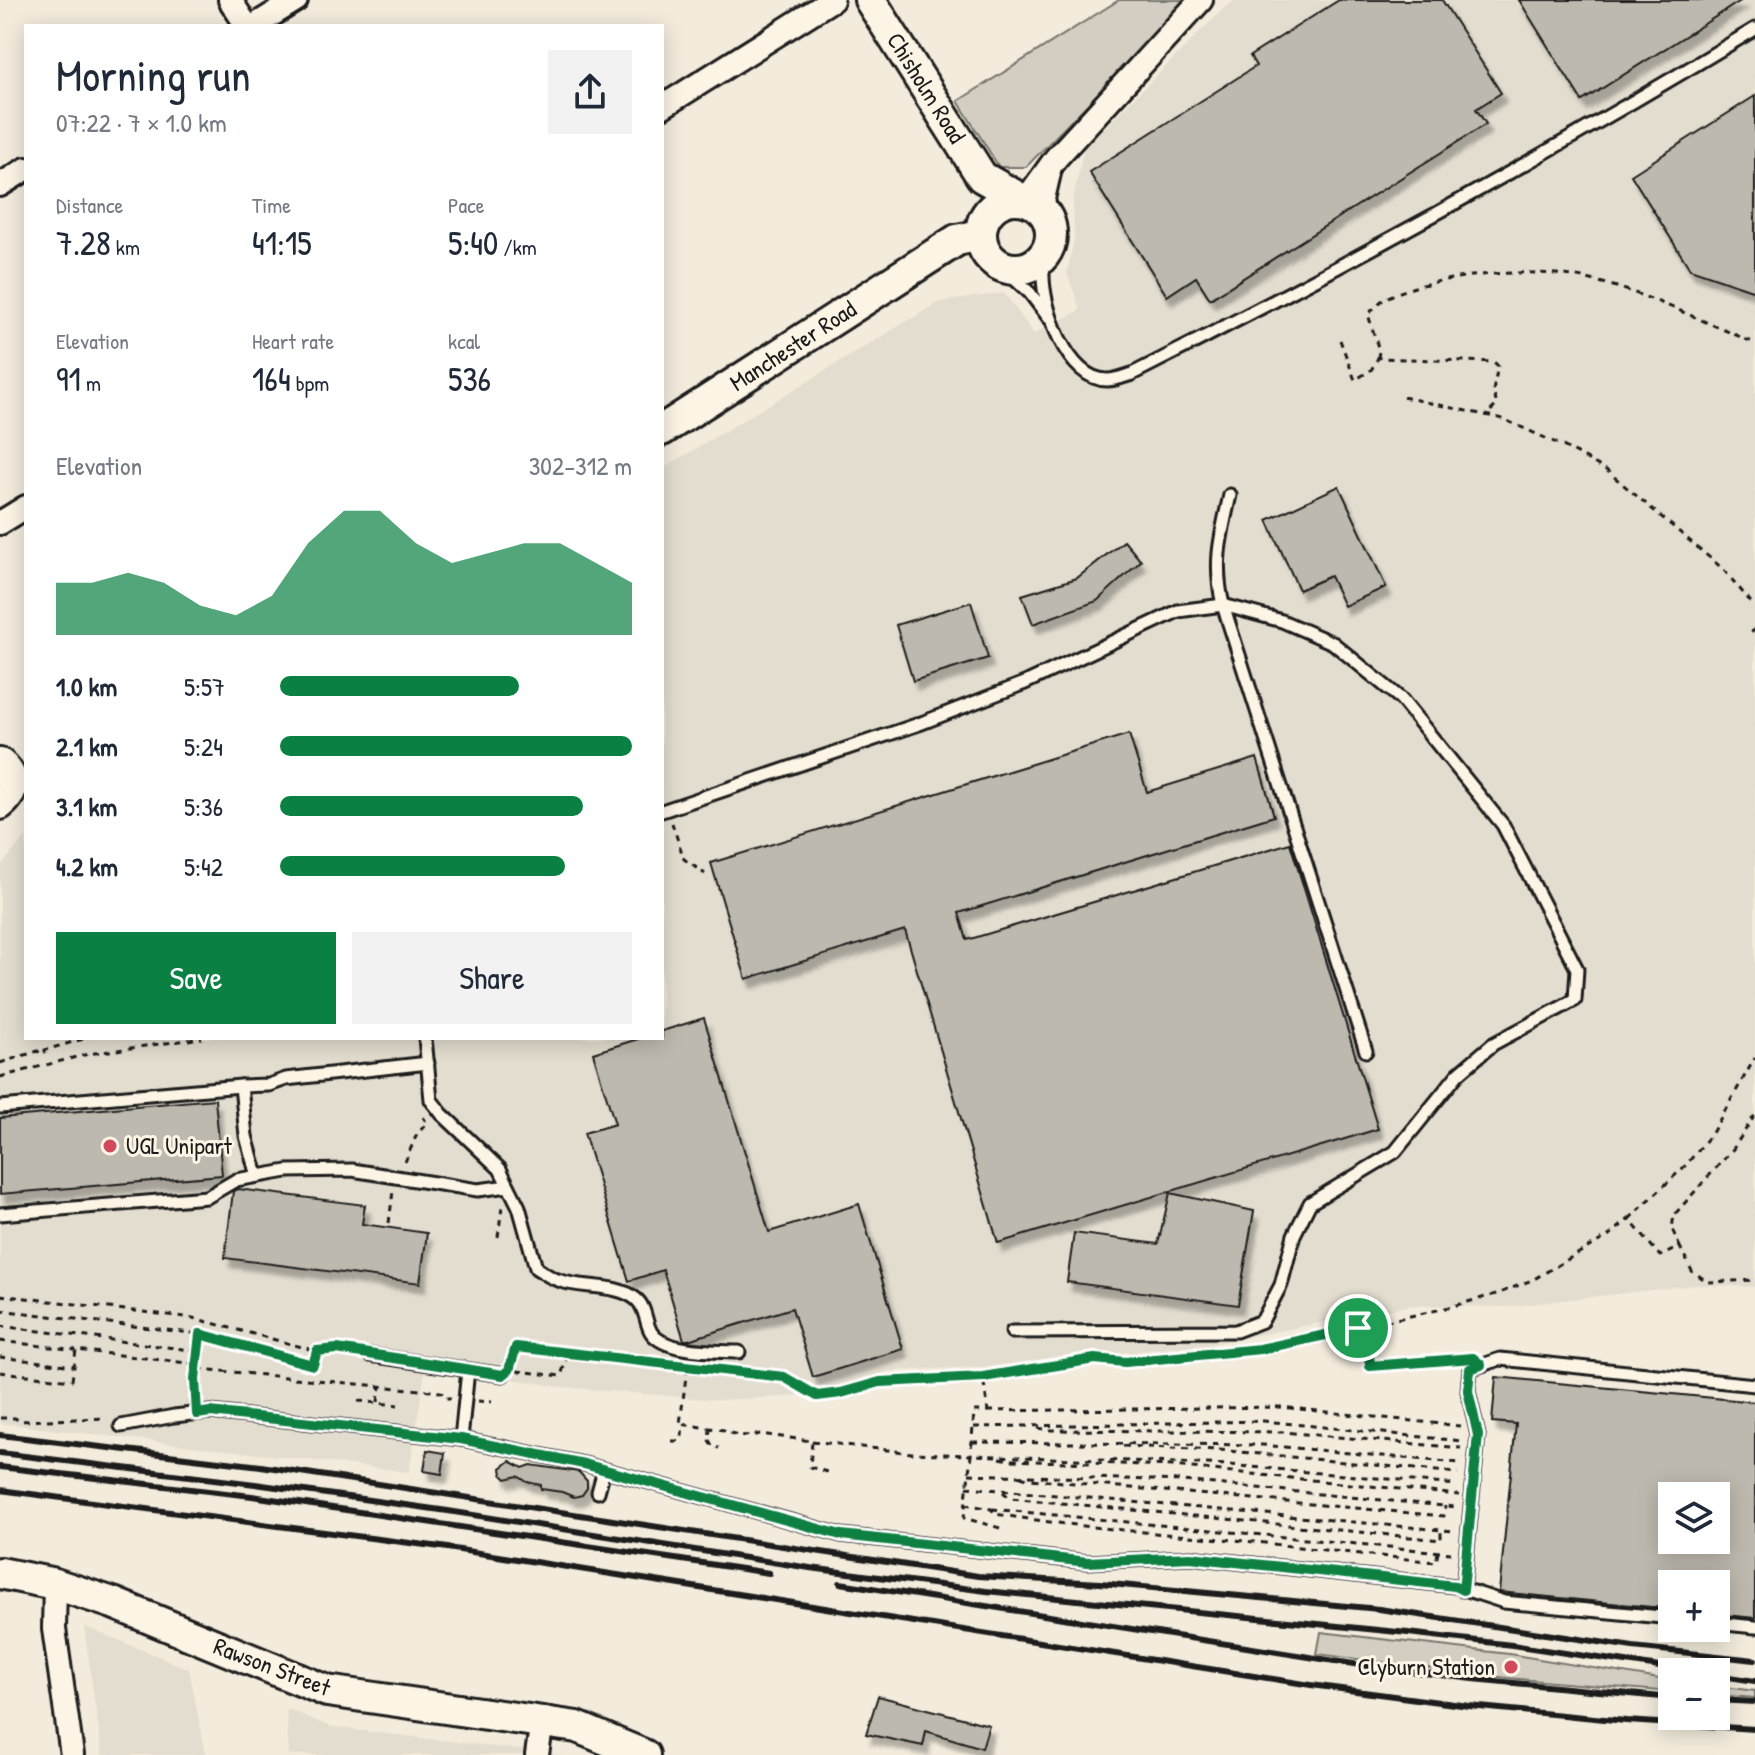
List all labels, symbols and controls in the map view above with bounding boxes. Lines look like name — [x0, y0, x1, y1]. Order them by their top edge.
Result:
street label: Chisholm Road — [880, 26, 974, 149]
text: Morning run — [56, 45, 251, 105]
button: share — [548, 50, 632, 134]
text: 07:22 · 7 × 1.0 km — [56, 105, 227, 140]
text: Distance — [56, 190, 123, 220]
text: Time — [252, 190, 291, 220]
text: Pace — [448, 190, 485, 220]
text: 7.28 — [56, 220, 111, 266]
text: 41:15 — [252, 220, 312, 266]
text: 5:40 — [448, 220, 498, 266]
text: km — [111, 232, 140, 262]
text: /km — [498, 232, 537, 262]
street label: Manchester Road — [723, 292, 862, 398]
text: Elevation — [56, 326, 129, 356]
text: Heart rate — [252, 326, 334, 356]
text: kcal — [448, 326, 480, 356]
text: 91 — [56, 356, 81, 402]
text: 164 — [252, 356, 291, 402]
text: 536 — [448, 356, 491, 402]
text: m — [81, 368, 101, 398]
text: bpm — [291, 368, 329, 398]
text: Elevation — [56, 448, 142, 483]
text: 302–312 m — [529, 448, 632, 483]
text: 1.0 km — [56, 669, 117, 704]
text: 5:57 — [184, 669, 225, 704]
text: 2.1 km — [56, 729, 118, 764]
text: 5:24 — [184, 729, 223, 764]
text: 3.1 km — [56, 789, 117, 824]
text: 5:36 — [184, 789, 223, 824]
text: 4.2 km — [56, 849, 118, 884]
text: 5:42 — [184, 849, 223, 884]
button: Save — [56, 932, 336, 1024]
button: Share — [352, 932, 632, 1024]
place label: UGL Unipart — [126, 1129, 233, 1161]
marker: UGL Unipart — [101, 1137, 119, 1155]
pin — [1324, 1294, 1392, 1362]
icon: arrive — [1336, 1306, 1380, 1350]
map controls — [1658, 1482, 1730, 1730]
button: layers — [1658, 1482, 1730, 1554]
button: + — [1658, 1570, 1730, 1642]
street label: Rawson Street — [209, 1629, 336, 1703]
place label: Clyburn Station — [1357, 1650, 1495, 1682]
marker: Clyburn Station — [1502, 1658, 1520, 1676]
button: − — [1658, 1658, 1730, 1730]

